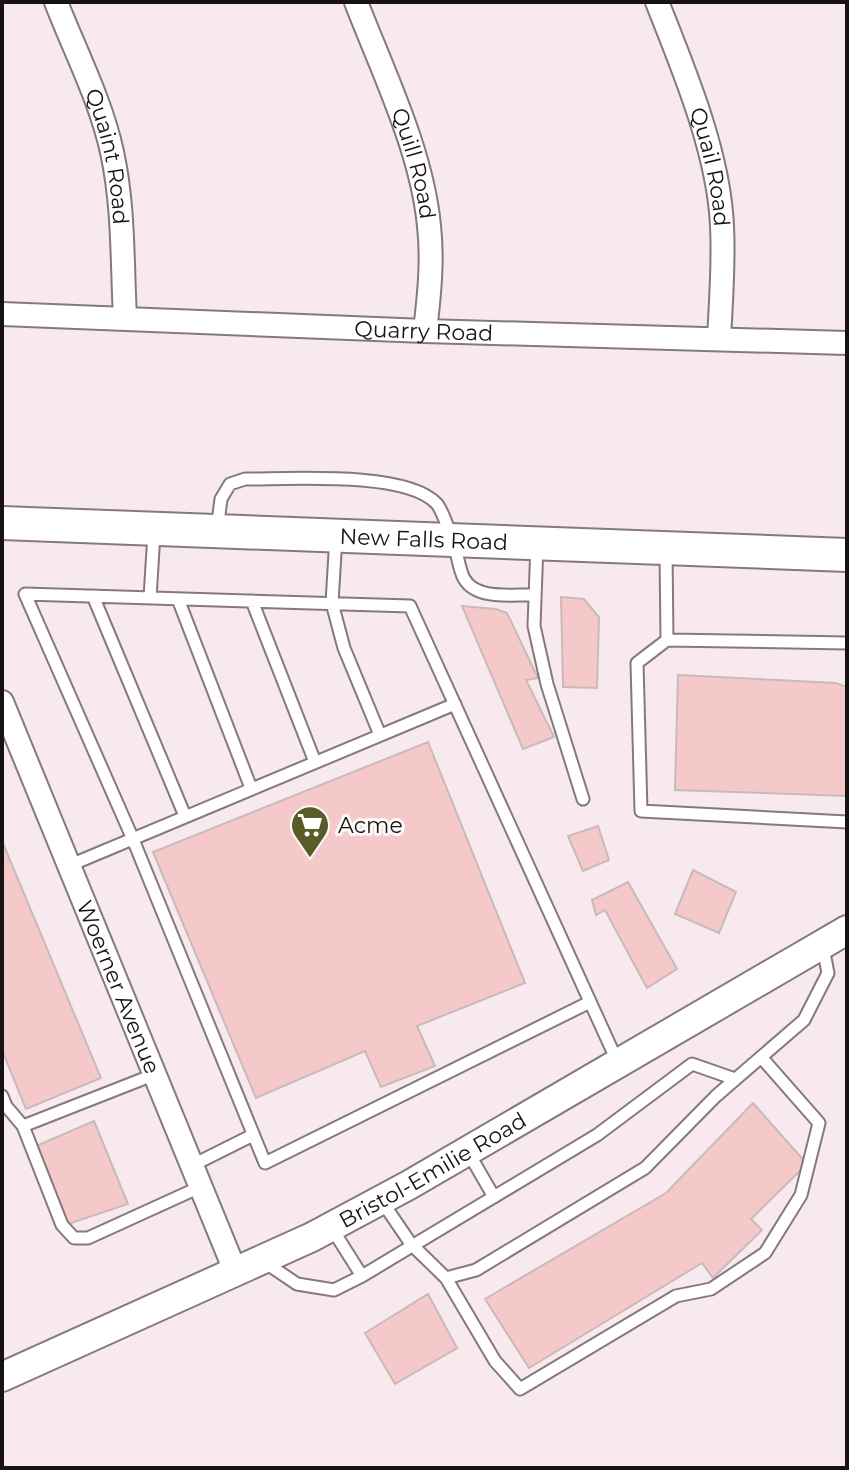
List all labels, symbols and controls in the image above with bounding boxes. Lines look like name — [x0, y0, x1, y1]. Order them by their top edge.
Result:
street label: Quaint Road — [80, 84, 135, 226]
street label: Quill Road — [386, 104, 442, 221]
street label: Quail Road — [684, 104, 736, 227]
street label: Quarry Road — [354, 315, 493, 346]
street label: New Falls Road — [339, 522, 508, 556]
supermarket icon: Acme — [289, 804, 331, 859]
place label: Acme — [338, 812, 403, 839]
street label: Woerner Avenue — [71, 896, 166, 1078]
street label: Bristol-Emilie Road — [334, 1106, 531, 1234]

